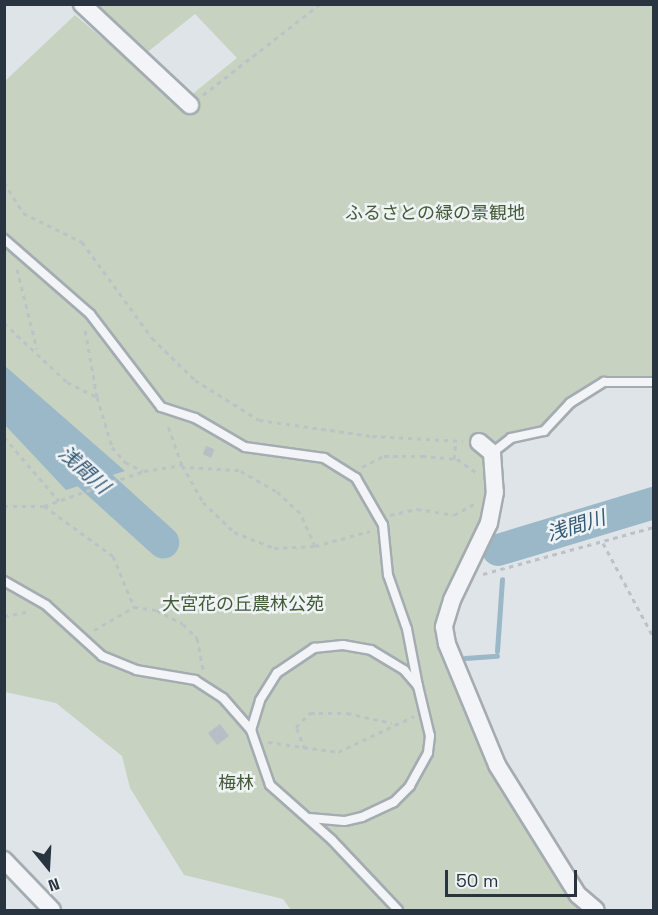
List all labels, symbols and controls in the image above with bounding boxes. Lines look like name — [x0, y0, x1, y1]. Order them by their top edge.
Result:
park label: ふるさとの緑の景観地 — [345, 202, 525, 224]
water label: 浅間川 — [54, 441, 114, 499]
water label: 浅間川 — [544, 506, 608, 546]
park label: 大宮花の丘農林公苑 — [162, 593, 324, 615]
park label: 梅林 — [218, 772, 254, 794]
north arrow — [18, 837, 78, 897]
scale bar — [448, 858, 580, 896]
text: 50 m — [456, 869, 498, 892]
text: N — [45, 873, 62, 896]

